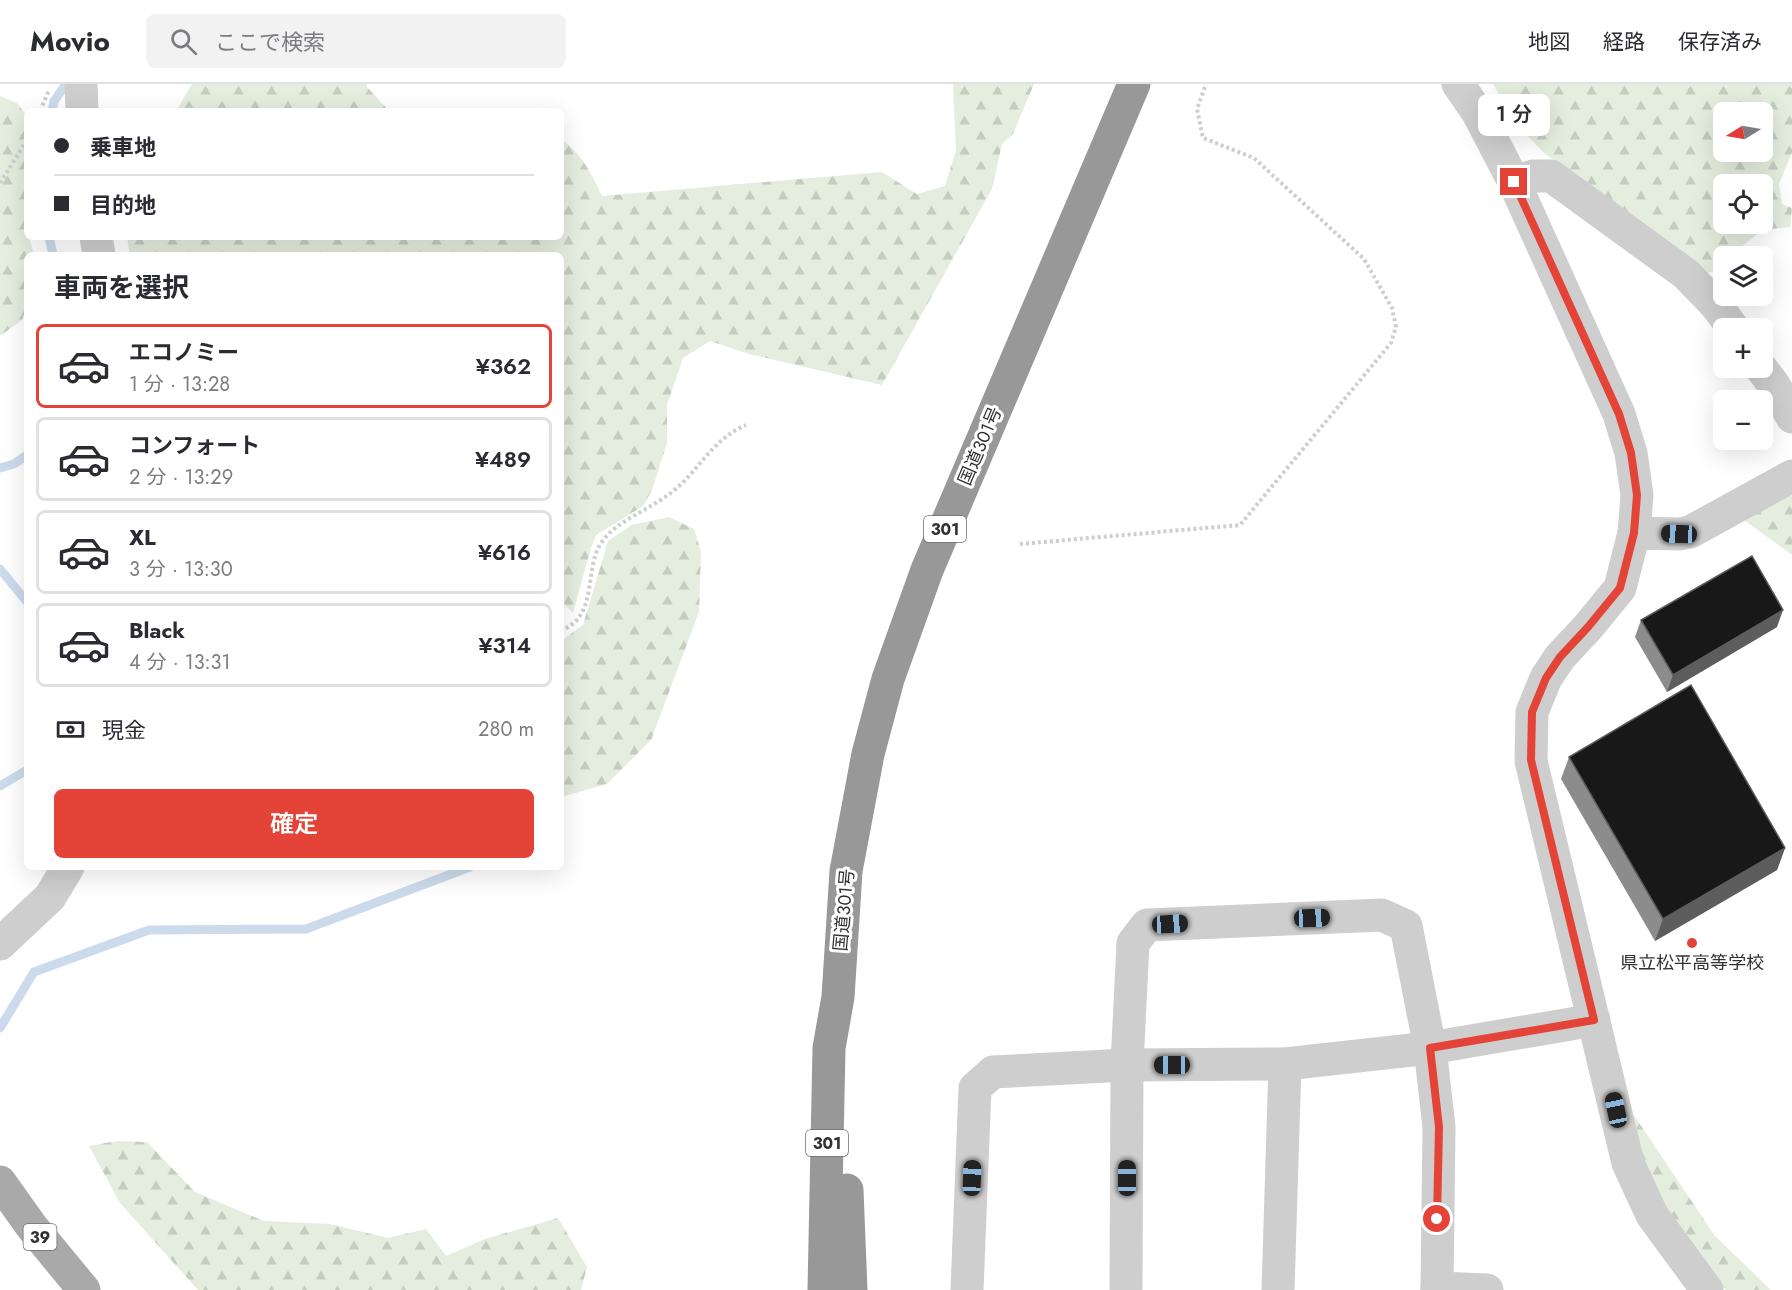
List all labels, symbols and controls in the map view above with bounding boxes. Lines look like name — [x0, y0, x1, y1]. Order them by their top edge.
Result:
search box — [146, 14, 566, 68]
text: Movio — [30, 21, 110, 62]
icon: search — [167, 25, 200, 58]
text: ここで検索 — [215, 26, 325, 58]
text: 地図 — [1528, 27, 1570, 57]
text: 経路 — [1603, 27, 1645, 57]
text: 保存済み — [1678, 27, 1762, 57]
callout: 1 分 — [1478, 95, 1550, 137]
text: 1 分 — [1496, 100, 1532, 129]
north arrow — [1713, 102, 1773, 162]
map controls — [1713, 102, 1773, 450]
text: 乗車地 — [90, 131, 156, 163]
route end — [1500, 168, 1527, 195]
button: locate — [1713, 174, 1773, 234]
text: 目的地 — [90, 189, 156, 221]
button: layers — [1713, 246, 1773, 306]
text: 車両を選択 — [54, 268, 189, 307]
button: + — [1713, 318, 1773, 378]
text: エコノミー — [129, 336, 239, 368]
icon: car — [57, 339, 111, 393]
text: ¥362 — [476, 350, 531, 382]
text: 1 分 · 13:28 — [129, 370, 230, 399]
button: − — [1713, 390, 1773, 450]
street label: 国道301号 — [952, 403, 1008, 489]
text: コンフォート — [129, 429, 260, 461]
icon: car — [57, 432, 111, 486]
text: ¥489 — [475, 443, 531, 475]
text: 2 分 · 13:29 — [129, 463, 233, 492]
road number: 301 — [924, 516, 966, 542]
text: XL — [129, 521, 156, 553]
car — [1661, 524, 1697, 544]
icon: car — [57, 525, 111, 579]
text: ¥616 — [478, 536, 531, 568]
text: 3 分 · 13:30 — [129, 555, 233, 584]
text: Black — [129, 614, 185, 646]
icon: car — [57, 618, 111, 672]
text: ¥314 — [478, 629, 531, 661]
text: 4 分 · 13:31 — [129, 648, 231, 677]
icon: cash — [54, 713, 87, 746]
text: 現金 — [102, 714, 146, 746]
text: 280 m — [478, 715, 534, 744]
button: 確定 — [54, 789, 534, 858]
street label: 国道301号 — [827, 868, 861, 952]
car — [1294, 908, 1330, 928]
car — [1152, 914, 1188, 934]
marker: 県立松平高等学校 — [1685, 936, 1699, 950]
place label: 県立松平高等学校 — [1620, 950, 1764, 976]
car — [1154, 1056, 1190, 1074]
car — [1603, 1091, 1629, 1129]
road number: 301 — [806, 1130, 848, 1156]
car — [962, 1160, 982, 1196]
car — [1118, 1160, 1136, 1196]
route start — [1423, 1205, 1450, 1232]
road number: 39 — [24, 1224, 57, 1250]

